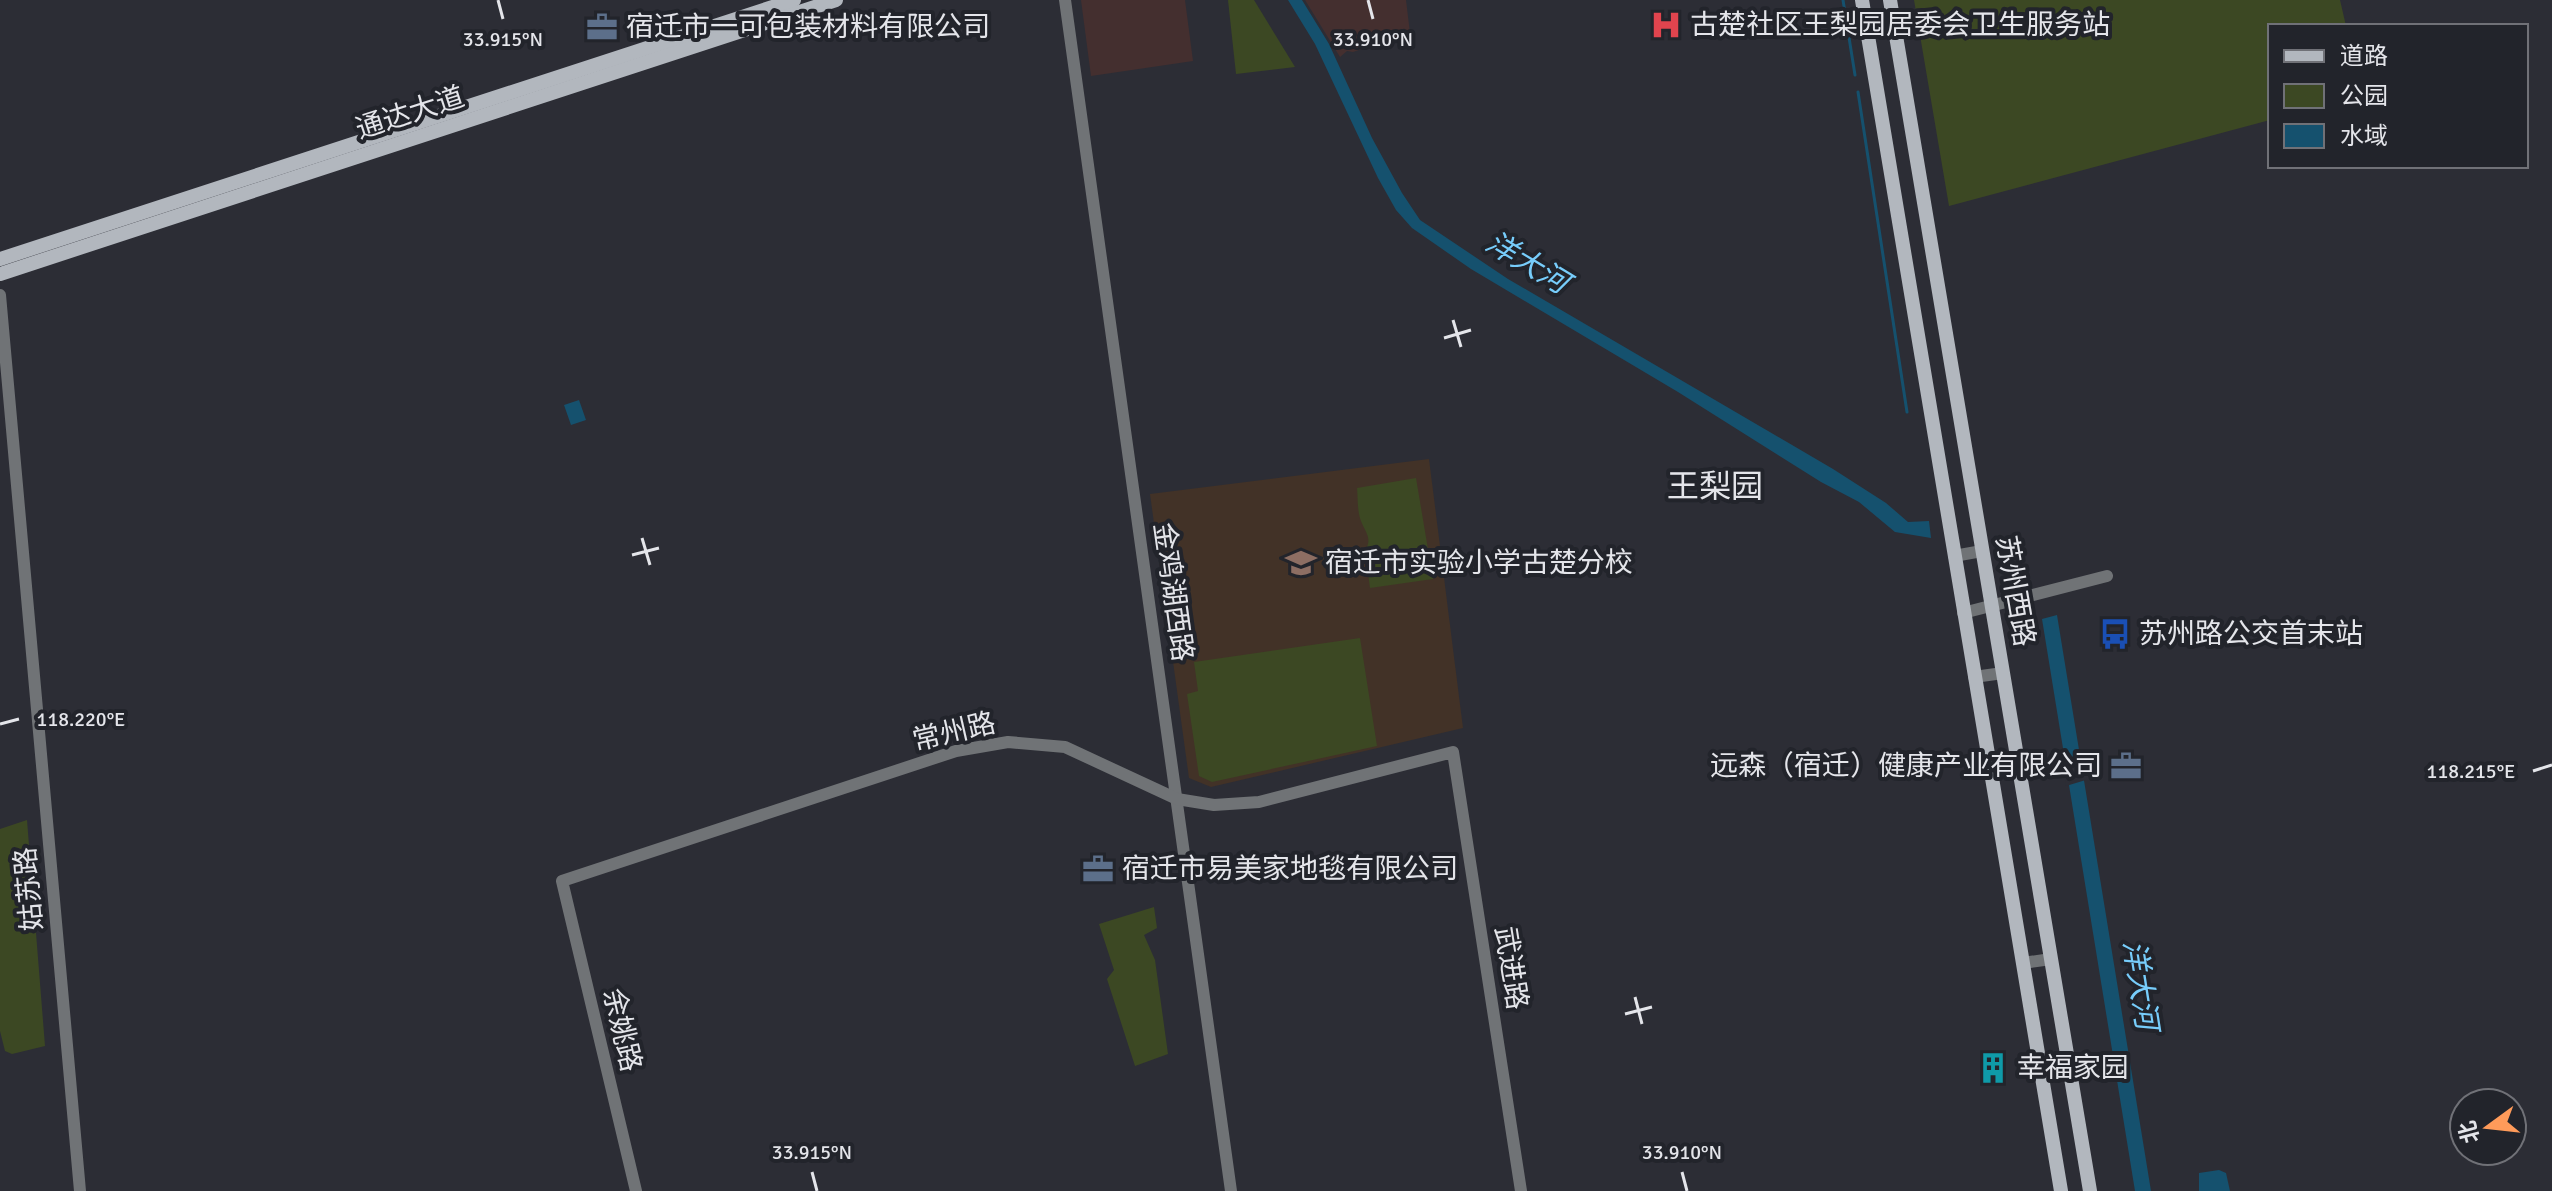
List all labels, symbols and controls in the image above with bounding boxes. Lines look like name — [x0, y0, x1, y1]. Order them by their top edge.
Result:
hospital icon: 古楚社区王梨园居委会卫生服务站 — [1649, 8, 1683, 42]
place label: 古楚社区王梨园居委会卫生服务站 — [1690, 8, 2110, 42]
office icon: 宿迁市一可包装材料有限公司 — [585, 10, 619, 44]
place label: 宿迁市一可包装材料有限公司 — [626, 10, 990, 44]
legend — [2268, 24, 2528, 168]
text: 33.915°N — [463, 27, 543, 52]
text: 33.910°N — [1333, 27, 1413, 52]
text: 道路 — [2340, 41, 2388, 71]
street label: 通达大道 — [351, 80, 469, 146]
text: 公园 — [2340, 81, 2388, 111]
text: 水域 — [2340, 121, 2388, 151]
water label: 洋大河 — [1479, 224, 1579, 305]
district label: 王梨园 — [1667, 467, 1763, 506]
street label: 金鸡湖西路 — [1146, 520, 1200, 664]
street label: 苏州西路 — [1989, 533, 2041, 649]
school or university icon: 宿迁市实验小学古楚分校 — [1284, 546, 1318, 580]
place label: 宿迁市实验小学古楚分校 — [1325, 546, 1633, 580]
bus stop icon: 苏州路公交首末站 — [2098, 617, 2132, 651]
place label: 苏州路公交首末站 — [2139, 617, 2363, 651]
street label: 常州路 — [909, 706, 999, 758]
text: 118.220°E — [37, 707, 125, 732]
place label: 远森（宿迁）健康产业有限公司 — [1710, 749, 2102, 783]
office icon: 远森（宿迁）健康产业有限公司 — [2109, 749, 2143, 783]
text: 118.215°E — [2427, 759, 2515, 784]
street label: 姑苏路 — [8, 846, 50, 932]
office icon: 宿迁市易美家地毯有限公司 — [1081, 852, 1115, 886]
place label: 宿迁市易美家地毯有限公司 — [1122, 852, 1458, 886]
street label: 武进路 — [1488, 924, 1534, 1012]
water label: 洋大河 — [2115, 938, 2166, 1037]
street label: 余姚路 — [596, 985, 648, 1075]
building icon: 幸福家园 — [1976, 1051, 2010, 1085]
place label: 幸福家园 — [2017, 1051, 2129, 1085]
north arrow — [2448, 1087, 2528, 1167]
text: 北 — [2453, 1118, 2485, 1146]
text: 33.915°N — [772, 1140, 852, 1165]
text: 33.910°N — [1642, 1140, 1722, 1165]

